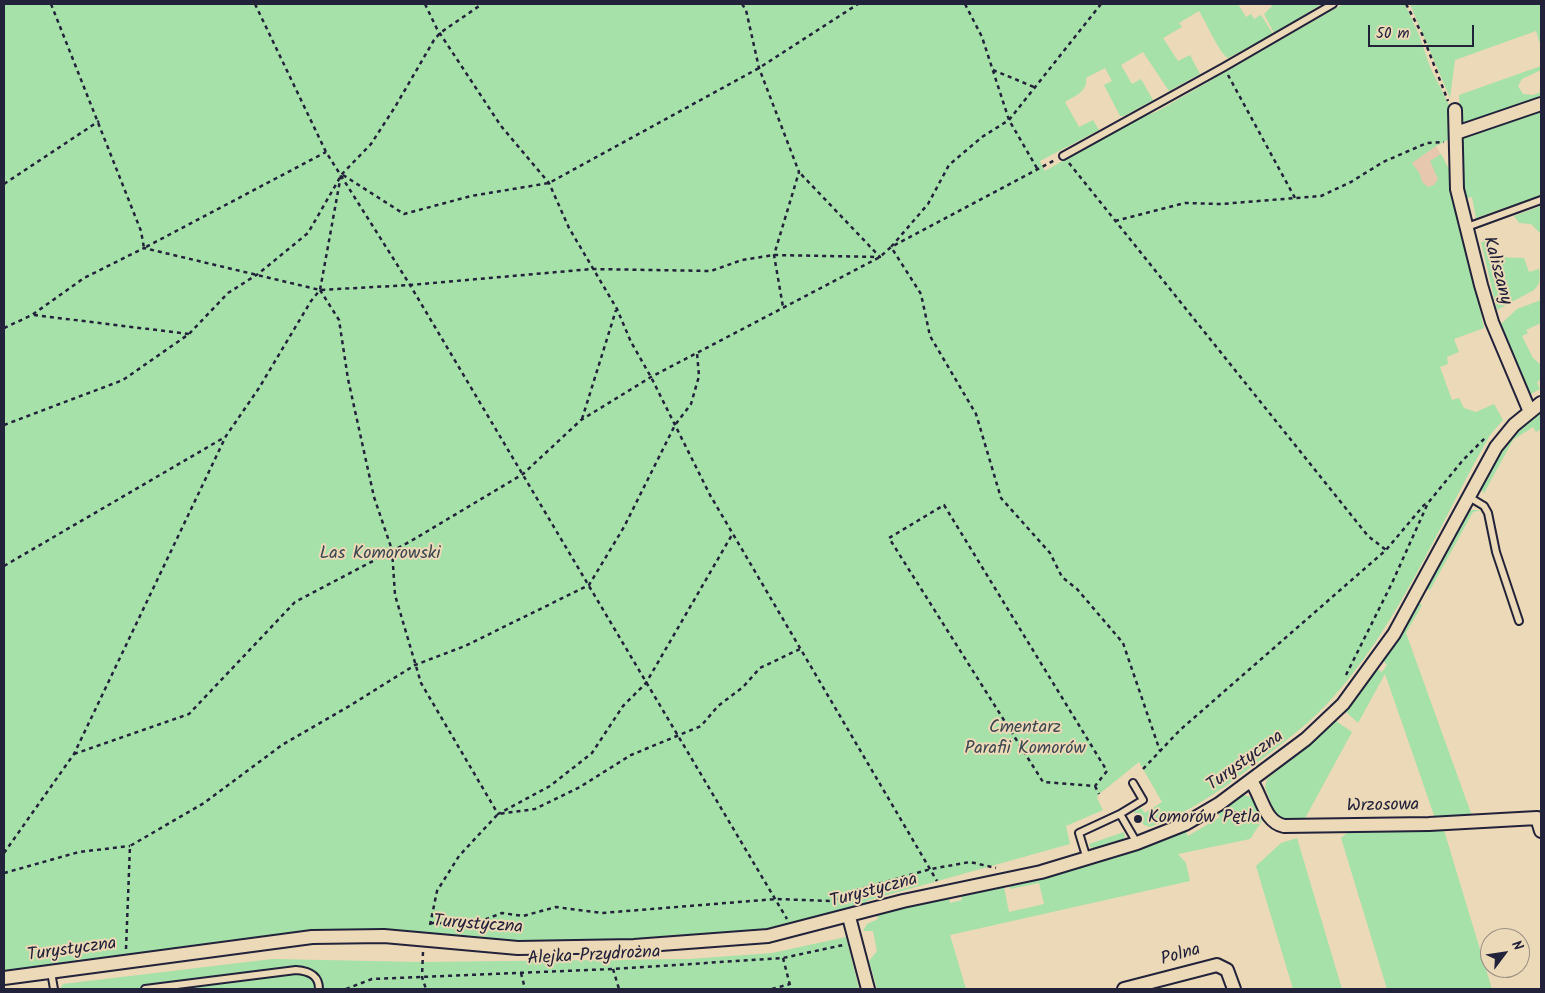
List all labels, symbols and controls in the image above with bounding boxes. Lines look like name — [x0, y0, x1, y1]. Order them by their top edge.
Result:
scale bar — [1370, 15, 1476, 47]
text: 50 m — [1376, 22, 1410, 46]
street label: Kaliszany — [1477, 234, 1515, 308]
park label: Las Komorowski — [319, 544, 441, 566]
park label: Cmentarz Parafii Komorów — [964, 718, 1086, 761]
street label: Turystyczna — [1203, 727, 1289, 797]
street label: Wrzosowa — [1347, 796, 1419, 818]
place label: Komorów Pętla — [1148, 808, 1260, 830]
marker: Komorów Pętla — [1132, 813, 1144, 825]
street label: Turystyczna — [828, 870, 920, 914]
street label: Turystyczna — [432, 912, 524, 940]
north arrow — [1480, 928, 1530, 978]
street label: Turystyczna — [26, 934, 118, 968]
text: N — [1505, 936, 1529, 955]
street label: Polna — [1159, 940, 1203, 972]
street label: Alejka Przydrożna — [527, 943, 661, 971]

